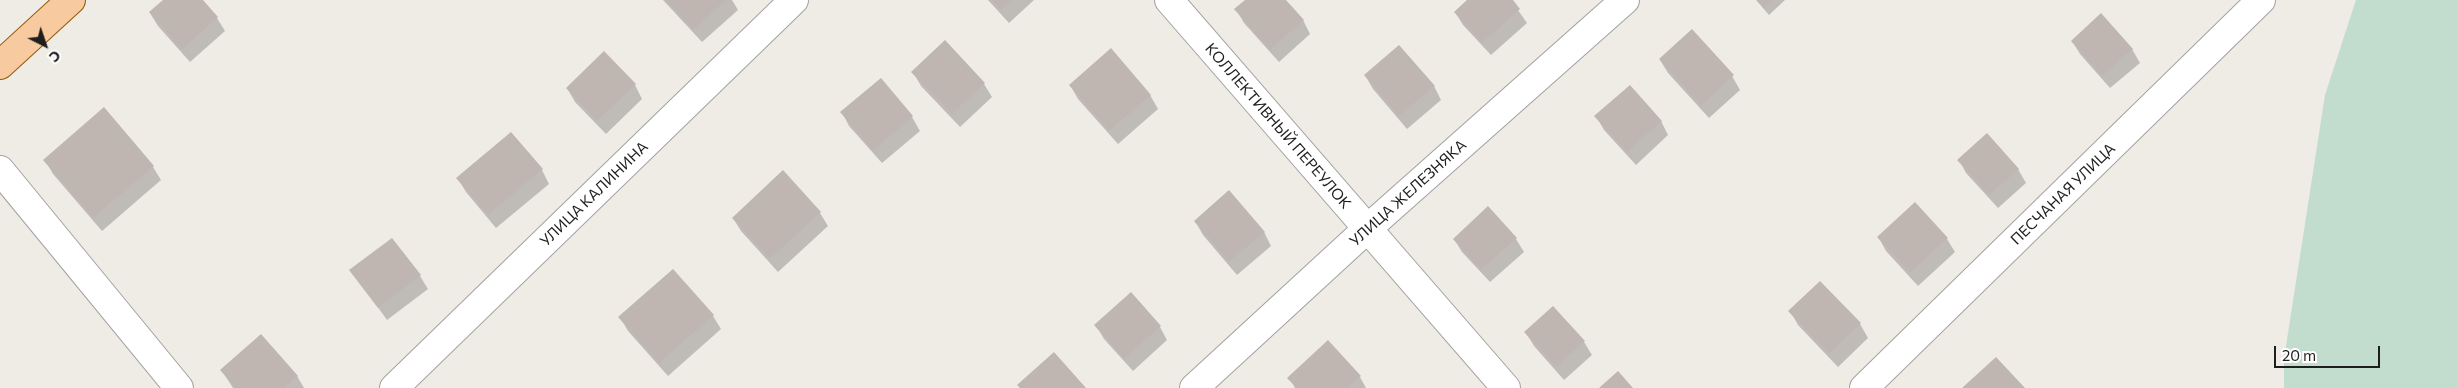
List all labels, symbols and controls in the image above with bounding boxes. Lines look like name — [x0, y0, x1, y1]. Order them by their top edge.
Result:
north arrow — [20, 20, 70, 70]
street label: КОЛЛЕКТИВНЫЙ ПЕРЕУЛОК — [1201, 40, 1355, 212]
text: С — [46, 47, 64, 66]
street label: УЛИЦА ЖЕЛЕЗНЯКА — [1346, 136, 1470, 250]
street label: УЛИЦА КАЛИНИНА — [536, 138, 652, 250]
street label: ПЕСЧАНАЯ УЛИЦА — [2007, 139, 2119, 249]
scale bar — [2277, 336, 2383, 368]
text: 20 m — [2282, 346, 2316, 364]

